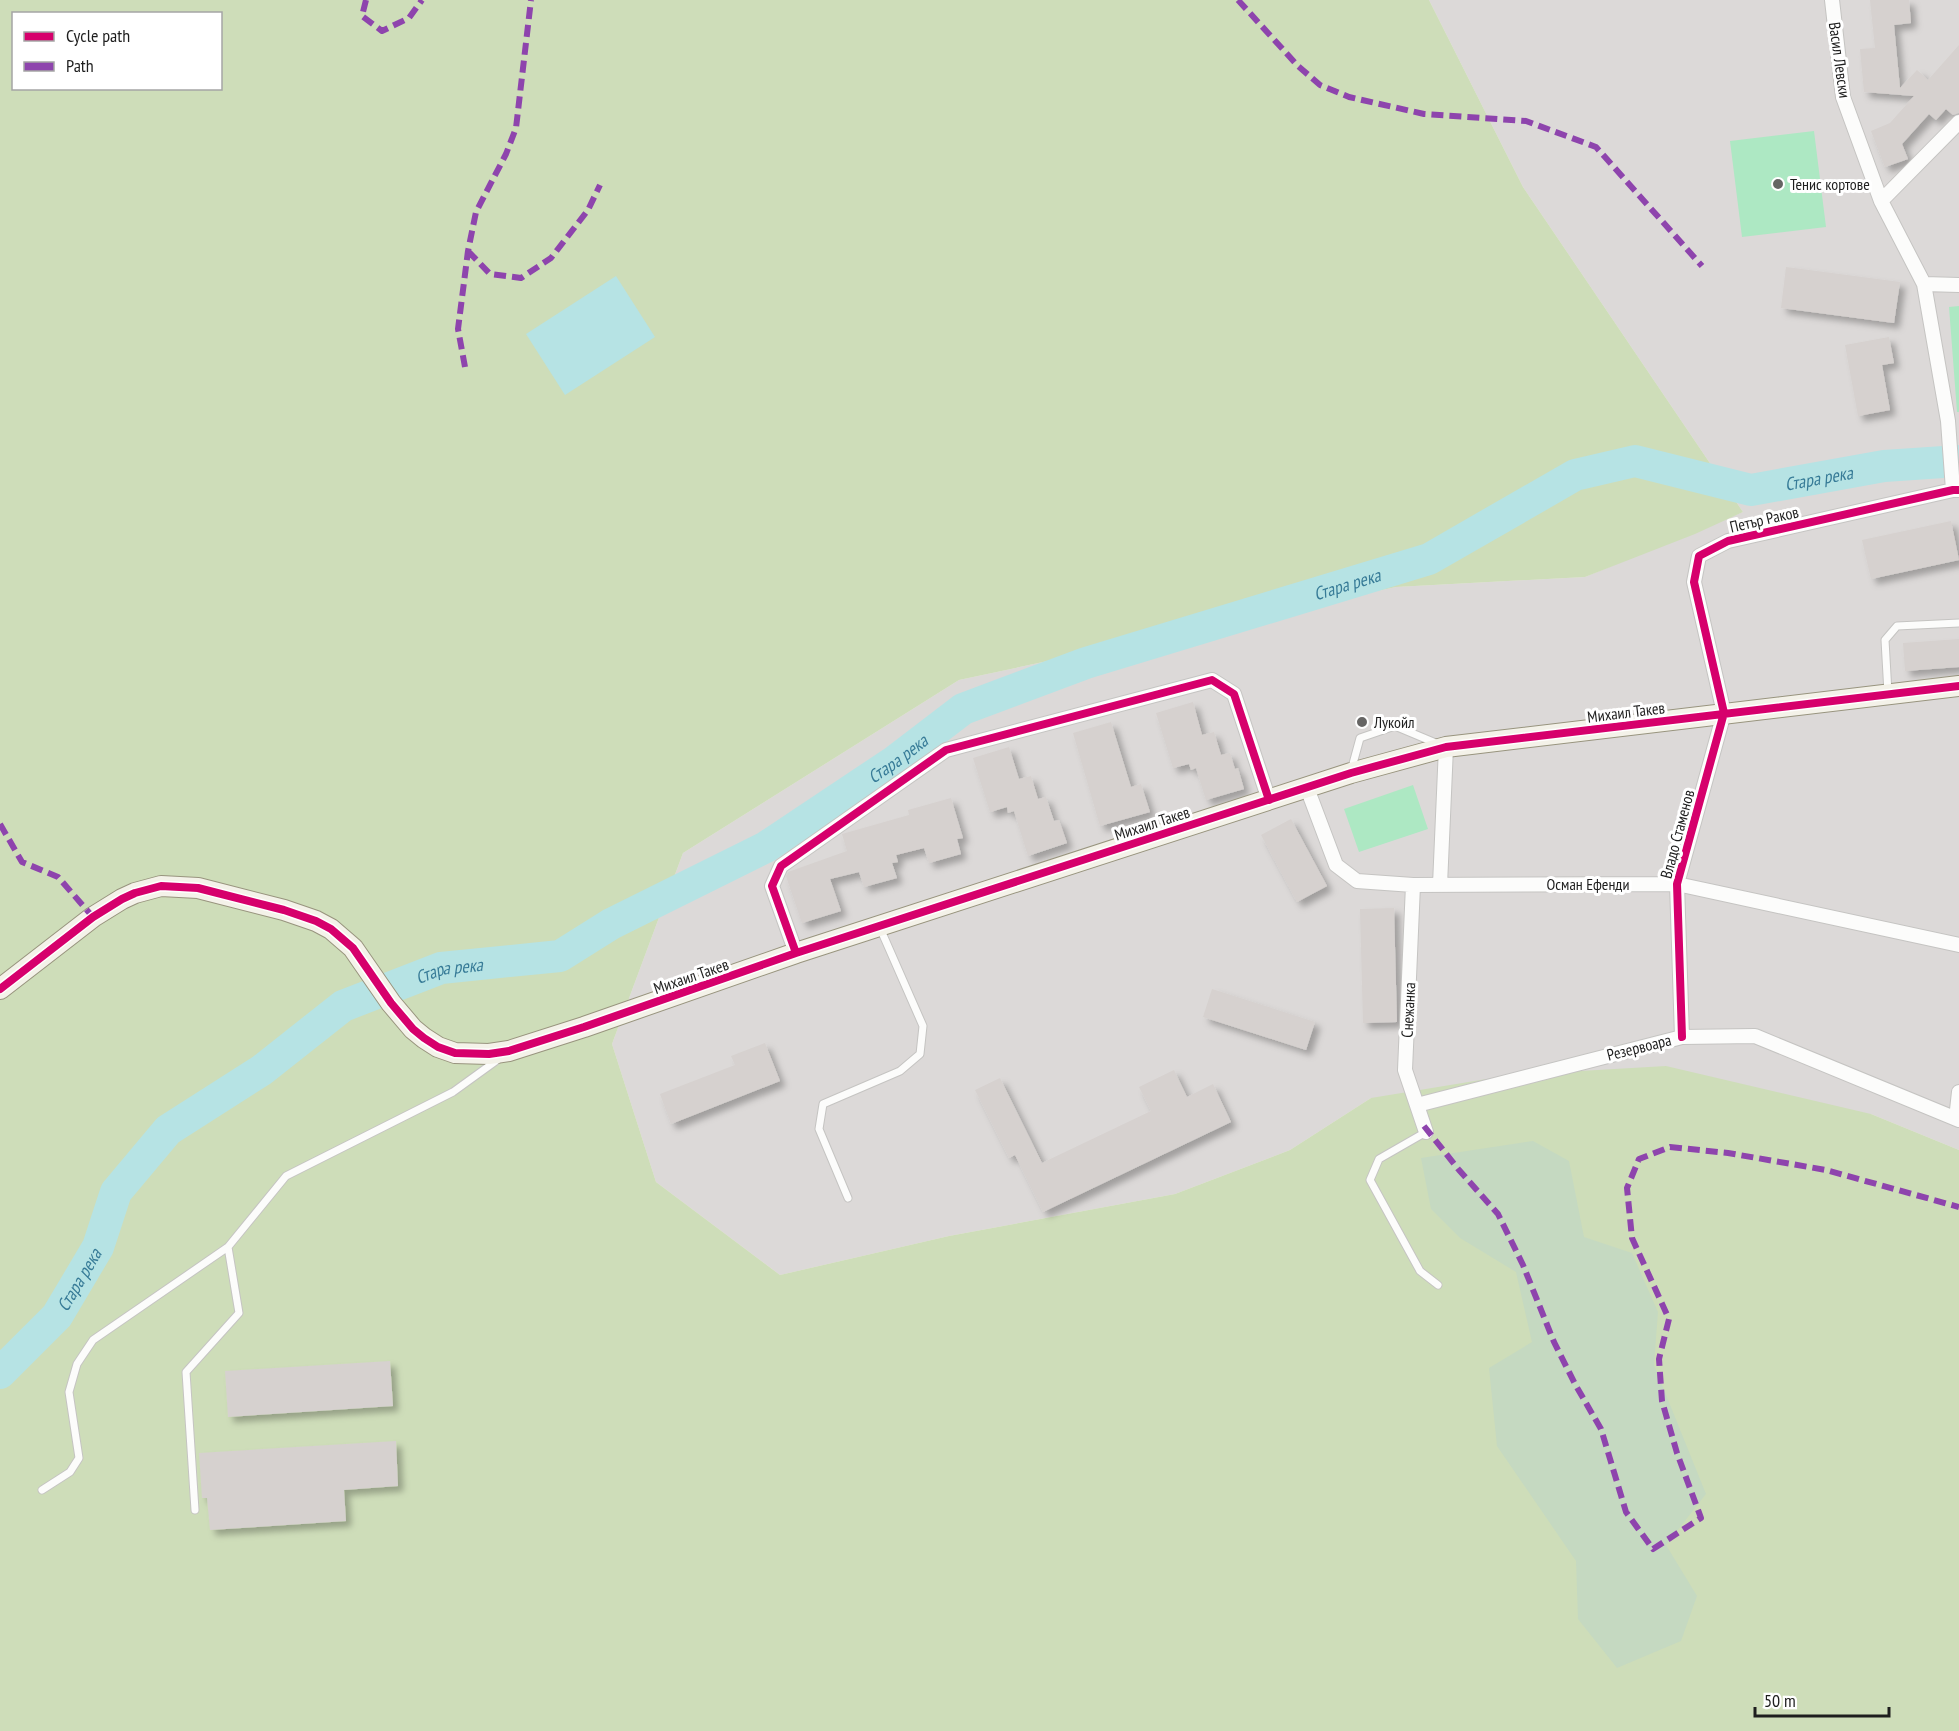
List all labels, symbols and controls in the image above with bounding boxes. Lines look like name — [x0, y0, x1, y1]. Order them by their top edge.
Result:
legend — [12, 12, 222, 90]
street label: Васил Левски — [1825, 21, 1855, 99]
text: Cycle path — [66, 24, 130, 47]
text: Path — [66, 54, 94, 77]
place label: Тенис кортове — [1790, 174, 1870, 194]
marker: Тенис кортове — [1771, 177, 1785, 191]
water label: Стара река — [1783, 460, 1855, 495]
street label: Петър Раков — [1728, 501, 1800, 537]
water label: Стара река — [1311, 563, 1384, 605]
street label: Михаил Такев — [1586, 697, 1666, 727]
place label: Лукойл — [1373, 712, 1415, 732]
marker: Лукойл — [1355, 715, 1369, 729]
water label: Стара река — [863, 728, 933, 788]
street label: Владо Стаменов — [1656, 787, 1698, 881]
street label: Михаил Такев — [1112, 801, 1192, 845]
street label: Осман Ефенди — [1547, 874, 1629, 894]
water label: Стара река — [412, 952, 485, 988]
street label: Михаил Такев — [651, 954, 731, 998]
street label: Снежанка — [1397, 982, 1419, 1038]
street label: Резервоара — [1605, 1029, 1673, 1065]
water label: Стара река — [51, 1244, 106, 1315]
scale bar — [1755, 1680, 1888, 1718]
text: 50 m — [1764, 1689, 1796, 1712]

